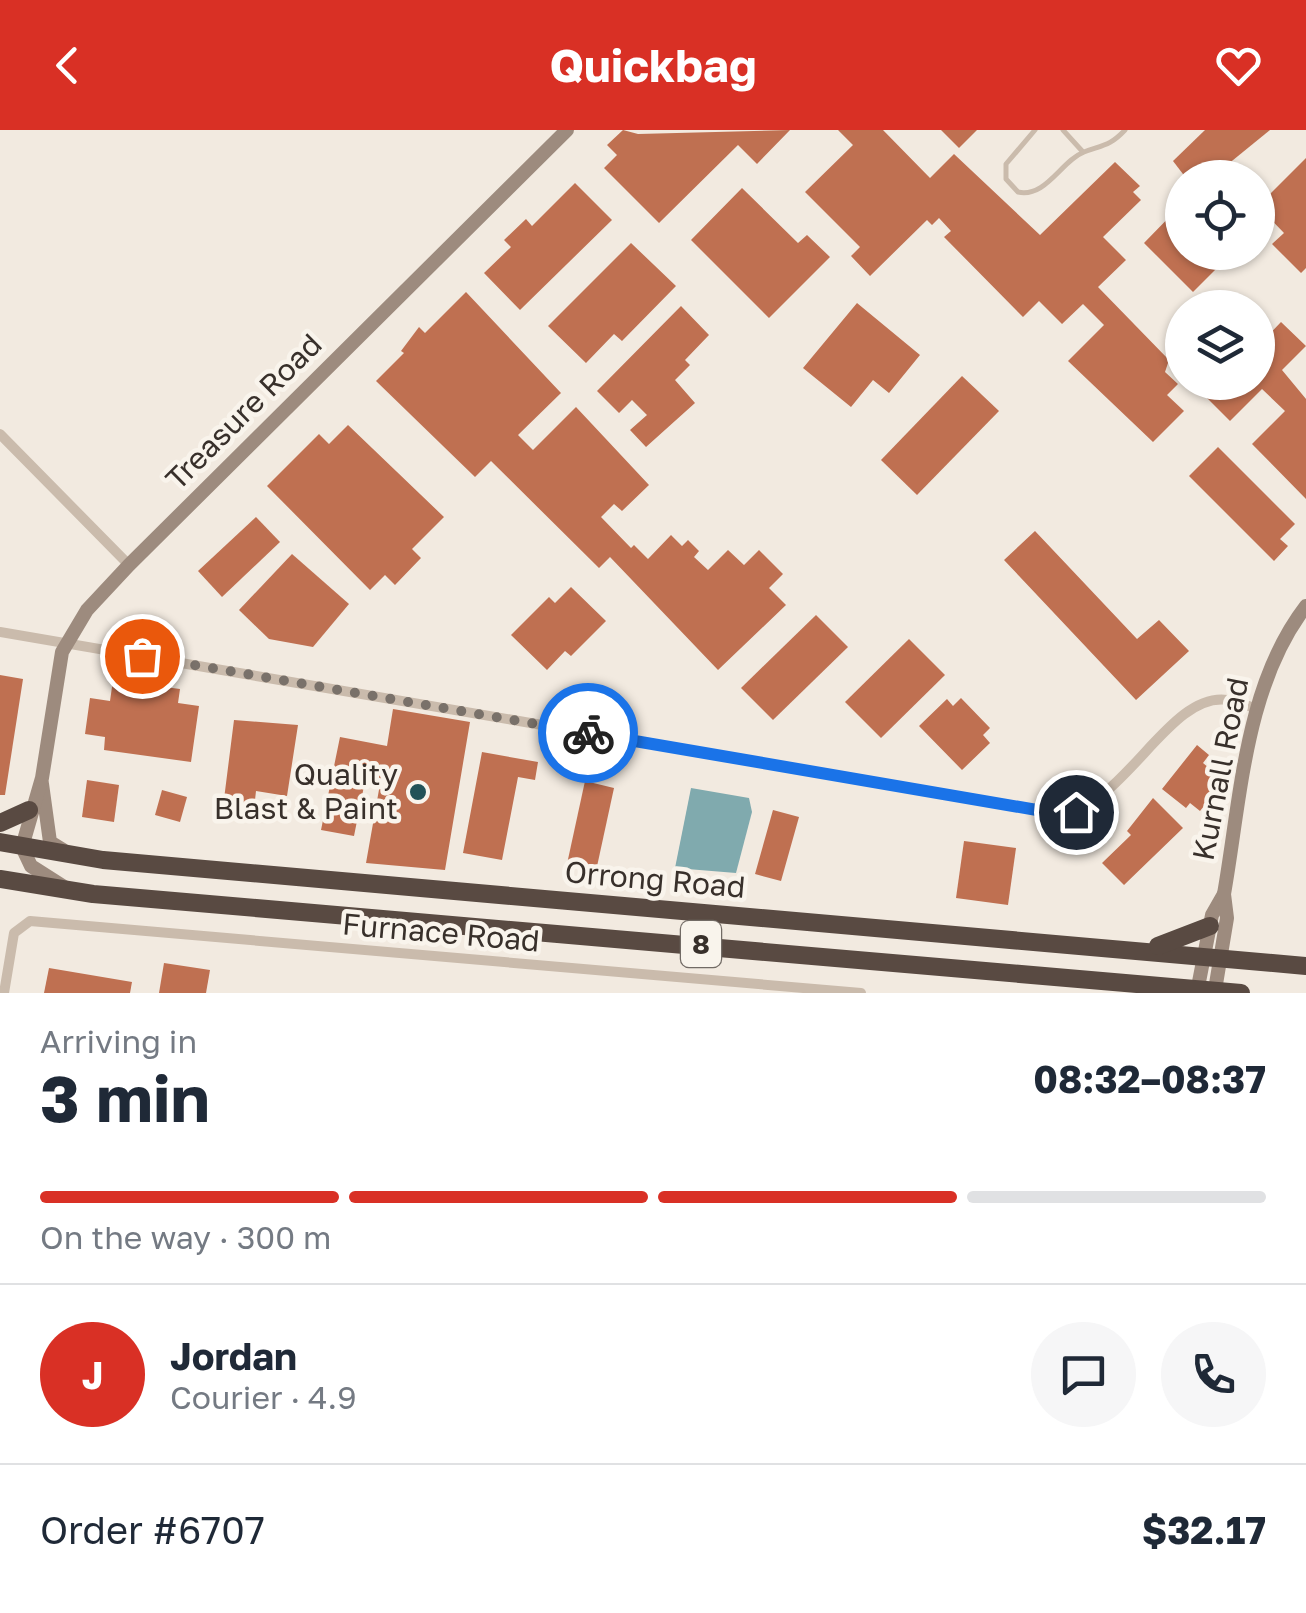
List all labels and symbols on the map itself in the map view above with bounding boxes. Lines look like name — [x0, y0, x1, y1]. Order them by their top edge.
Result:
street label: Treasure Road — [158, 326, 329, 497]
pin — [100, 614, 185, 699]
street label: Kurnall Road — [1185, 674, 1255, 863]
courier — [538, 683, 638, 783]
place label: Quality Blast & Paint — [214, 756, 398, 826]
pin — [1034, 770, 1119, 855]
marker: Quality Blast & Paint — [407, 781, 429, 803]
street label: Orrong Road — [563, 853, 747, 905]
street label: Furnace Road — [341, 905, 541, 959]
road number: 8 — [681, 921, 721, 967]

